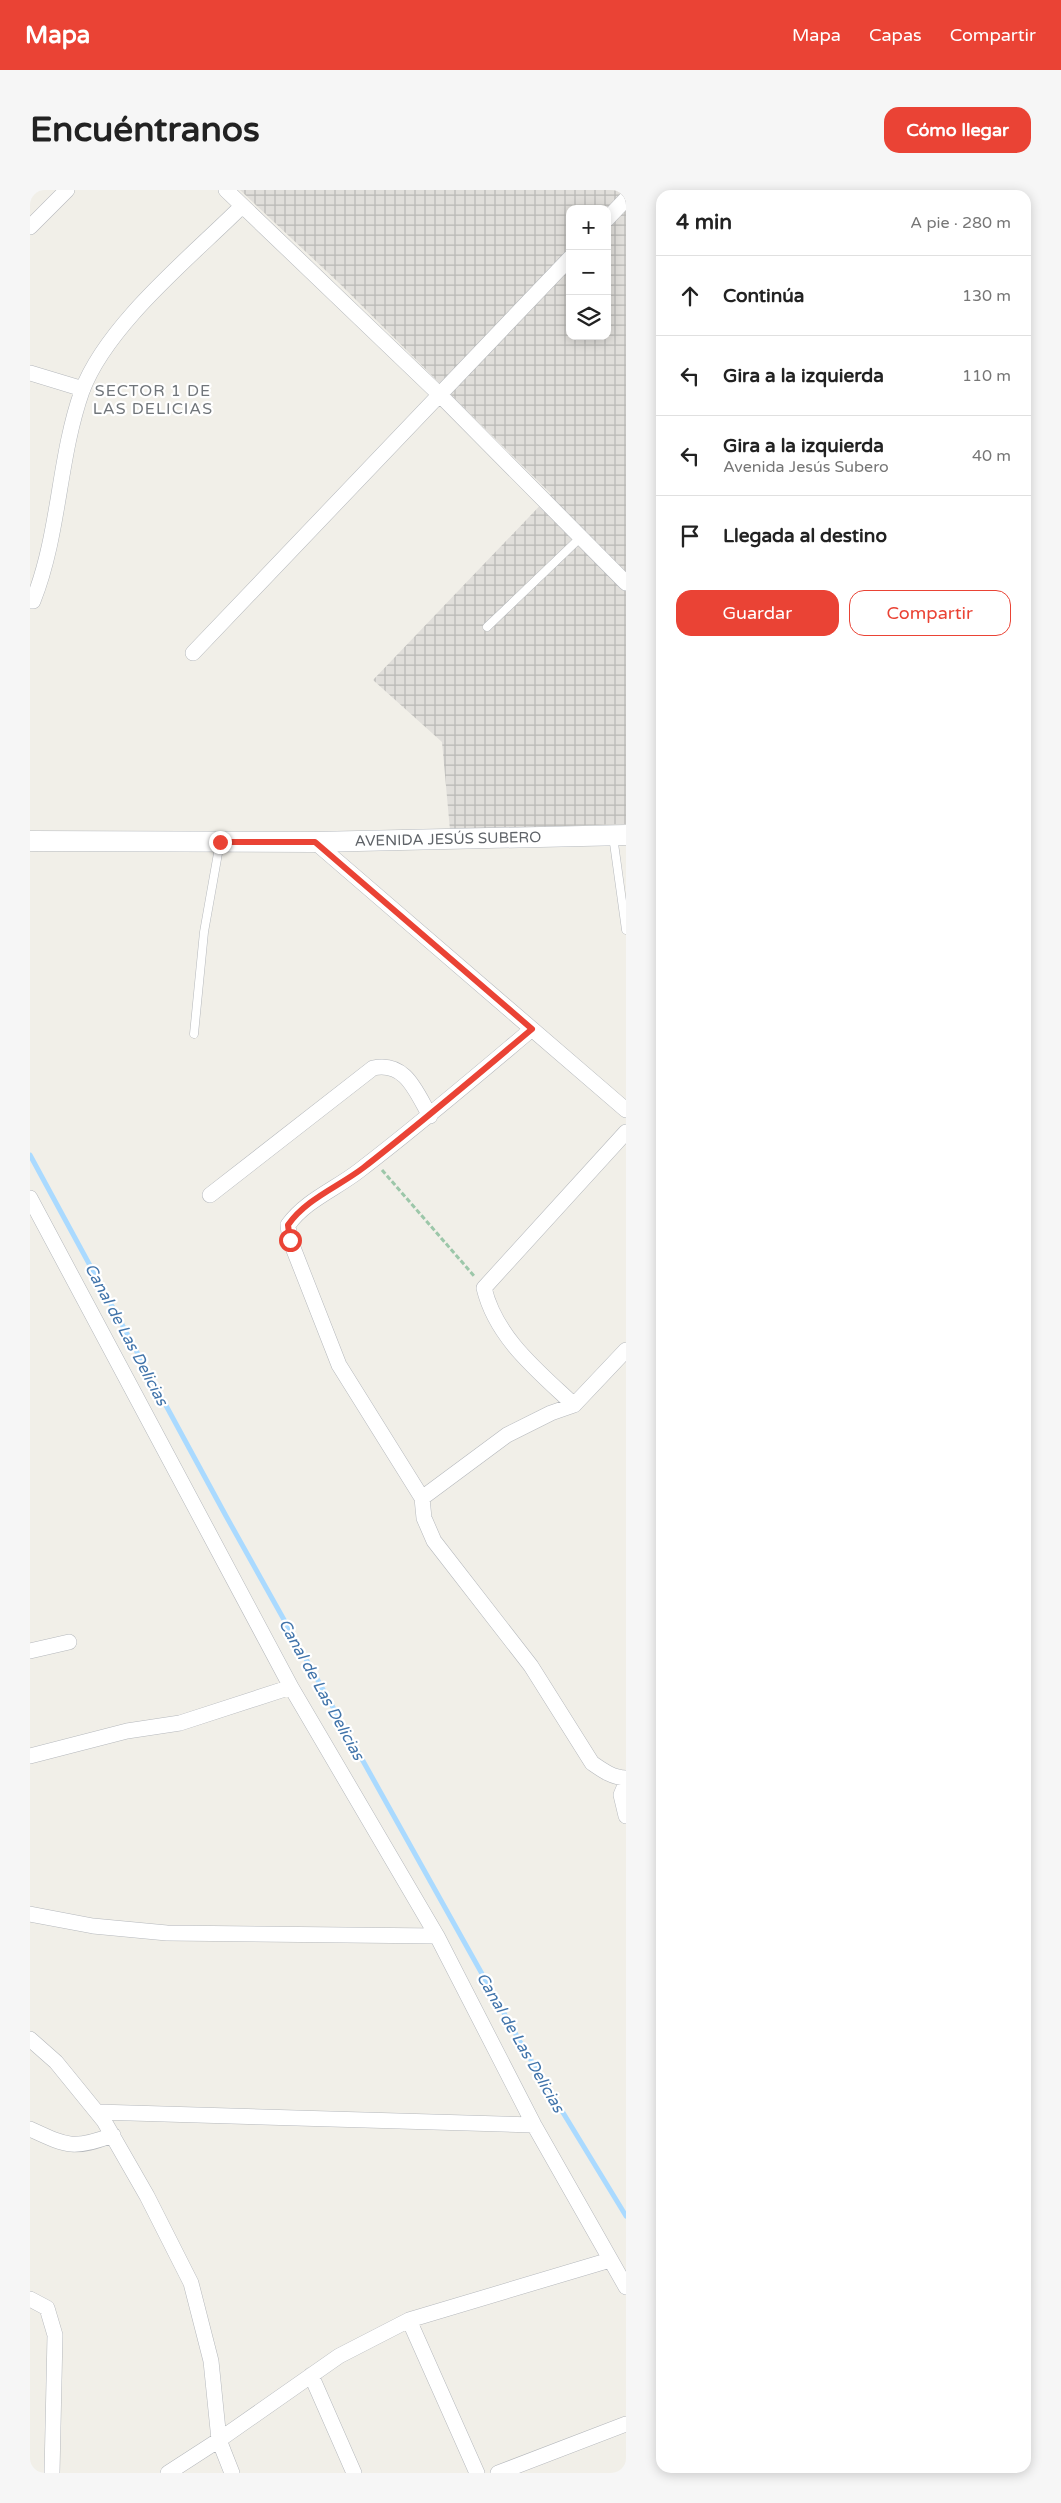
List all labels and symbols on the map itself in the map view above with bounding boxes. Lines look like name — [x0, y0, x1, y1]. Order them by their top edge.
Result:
district label: SECTOR 1 DE LAS DELICIAS — [93, 381, 213, 419]
street label: AVENIDA JESÚS SUBERO — [354, 828, 542, 850]
route end — [209, 831, 232, 854]
route start — [279, 1229, 302, 1252]
water label: Canal de Las Delicias — [80, 1260, 173, 1410]
water label: Canal de Las Delicias — [274, 1615, 369, 1765]
water label: Canal de Las Delicias — [472, 1969, 569, 2117]

